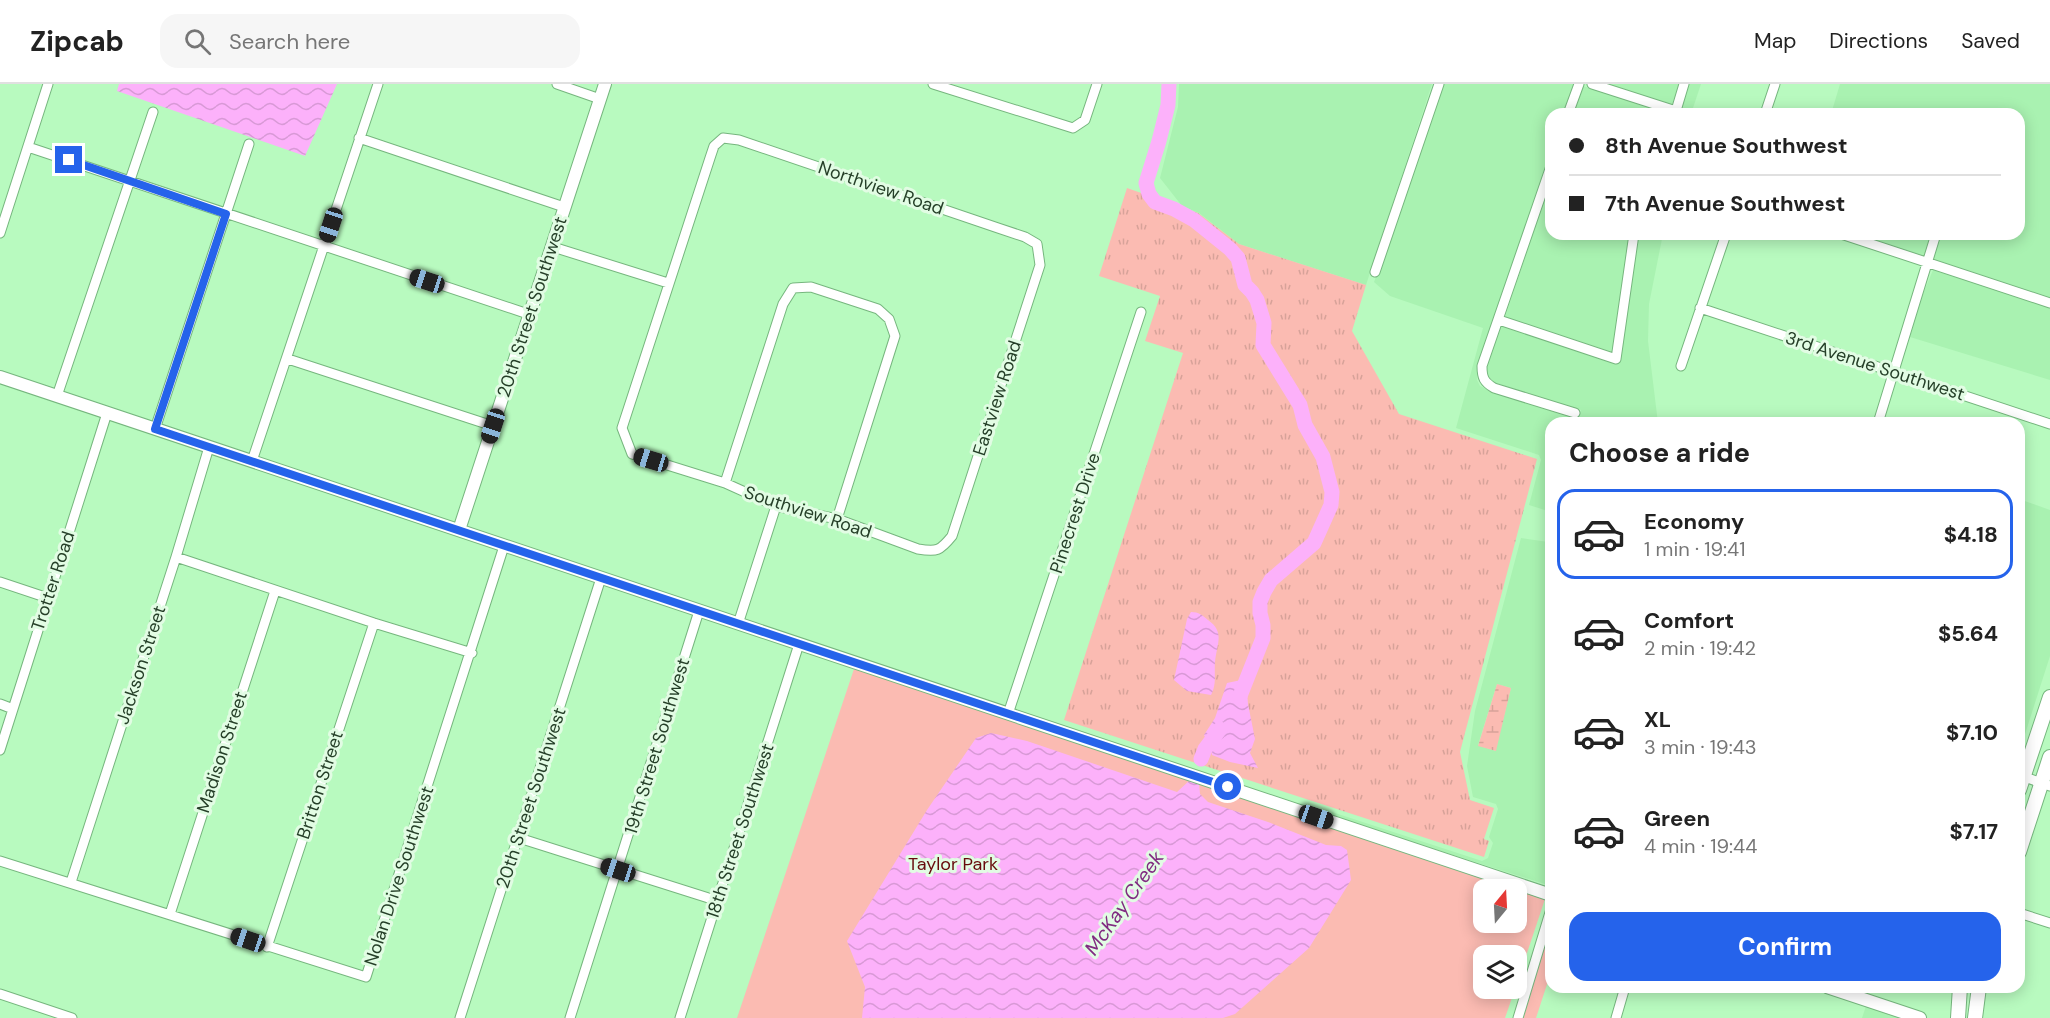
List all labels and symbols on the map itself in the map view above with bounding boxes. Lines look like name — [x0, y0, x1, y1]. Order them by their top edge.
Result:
route end — [55, 146, 82, 173]
street label: Northview Road — [815, 155, 947, 221]
car — [317, 205, 345, 245]
street label: 20th Street Southwest — [491, 214, 573, 400]
car — [407, 267, 447, 295]
street label: 3rd Avenue Southwest — [1782, 326, 1968, 406]
street label: Eastview Road — [967, 337, 1027, 459]
car — [479, 406, 507, 446]
car — [631, 446, 671, 474]
street label: Pinecrest Drive — [1044, 450, 1106, 576]
street label: Southview Road — [741, 480, 875, 544]
street label: Trotter Road — [26, 528, 80, 634]
street label: Jackson Street — [111, 603, 171, 727]
street label: 19th Street Southwest — [619, 655, 695, 837]
street label: Madison Street — [191, 688, 253, 816]
street label: 20th Street Southwest — [490, 705, 572, 891]
street label: Britton Street — [291, 728, 349, 842]
street label: 18th Street Southwest — [700, 740, 780, 922]
route start — [1214, 773, 1241, 800]
street label: Nolan Drive Southwest — [359, 783, 439, 969]
car — [1296, 803, 1336, 831]
water label: McKay Creek — [1078, 845, 1170, 960]
park label: Taylor Park — [908, 852, 998, 876]
car — [598, 856, 638, 884]
north arrow — [1473, 879, 1527, 933]
car — [228, 926, 268, 954]

